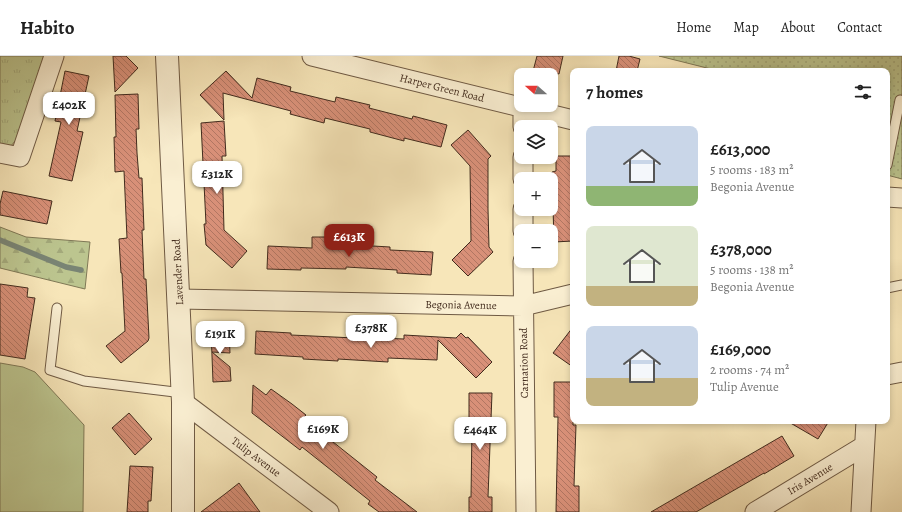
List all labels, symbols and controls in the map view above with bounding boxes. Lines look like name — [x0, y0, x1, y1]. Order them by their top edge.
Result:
text: Habito — [20, 15, 74, 41]
text: Home — [676, 18, 711, 37]
text: Map — [733, 18, 759, 37]
text: About — [781, 18, 815, 37]
text: Contact — [837, 18, 882, 37]
north arrow — [514, 68, 558, 112]
map controls — [514, 68, 558, 268]
street label: Harper Green Road — [398, 70, 486, 106]
text: 7 homes — [586, 81, 643, 104]
icon: filters — [852, 81, 874, 103]
pin: £402K — [41, 92, 97, 126]
text: £402K — [52, 96, 86, 113]
button: layers — [514, 120, 558, 164]
text: £613,000 — [710, 138, 770, 161]
icon: home — [618, 142, 666, 190]
pin: £312K — [189, 161, 245, 195]
text: 5 rooms · 183 m² — [710, 161, 794, 178]
text: £312K — [201, 165, 233, 182]
button: + — [514, 172, 558, 216]
text: Begonia Avenue — [710, 178, 794, 195]
pin: £613K — [321, 224, 377, 258]
button: − — [514, 224, 558, 268]
text: £613K — [333, 228, 365, 245]
street label: Lavender Road — [169, 238, 187, 305]
text: £378,000 — [710, 238, 772, 261]
icon: home — [618, 242, 666, 290]
text: 5 rooms · 138 m² — [710, 261, 794, 278]
text: Begonia Avenue — [710, 278, 794, 295]
street label: Begonia Avenue — [425, 297, 497, 313]
pin: £378K — [343, 315, 399, 349]
text: £378K — [355, 319, 387, 336]
pin: £191K — [192, 321, 248, 355]
text: £191K — [205, 325, 235, 342]
street label: Carnation Road — [516, 327, 532, 398]
text: £169,000 — [710, 338, 771, 361]
icon: home — [618, 342, 666, 390]
text: 2 rooms · 74 m² — [710, 361, 789, 378]
text: Tulip Avenue — [710, 378, 779, 395]
pin: £169K — [295, 416, 351, 450]
pin: £464K — [452, 417, 508, 451]
text: £169K — [307, 420, 339, 437]
text: £464K — [463, 421, 497, 438]
street label: Tulip Avenue — [228, 434, 284, 481]
street label: Iris Avenue — [784, 460, 836, 498]

